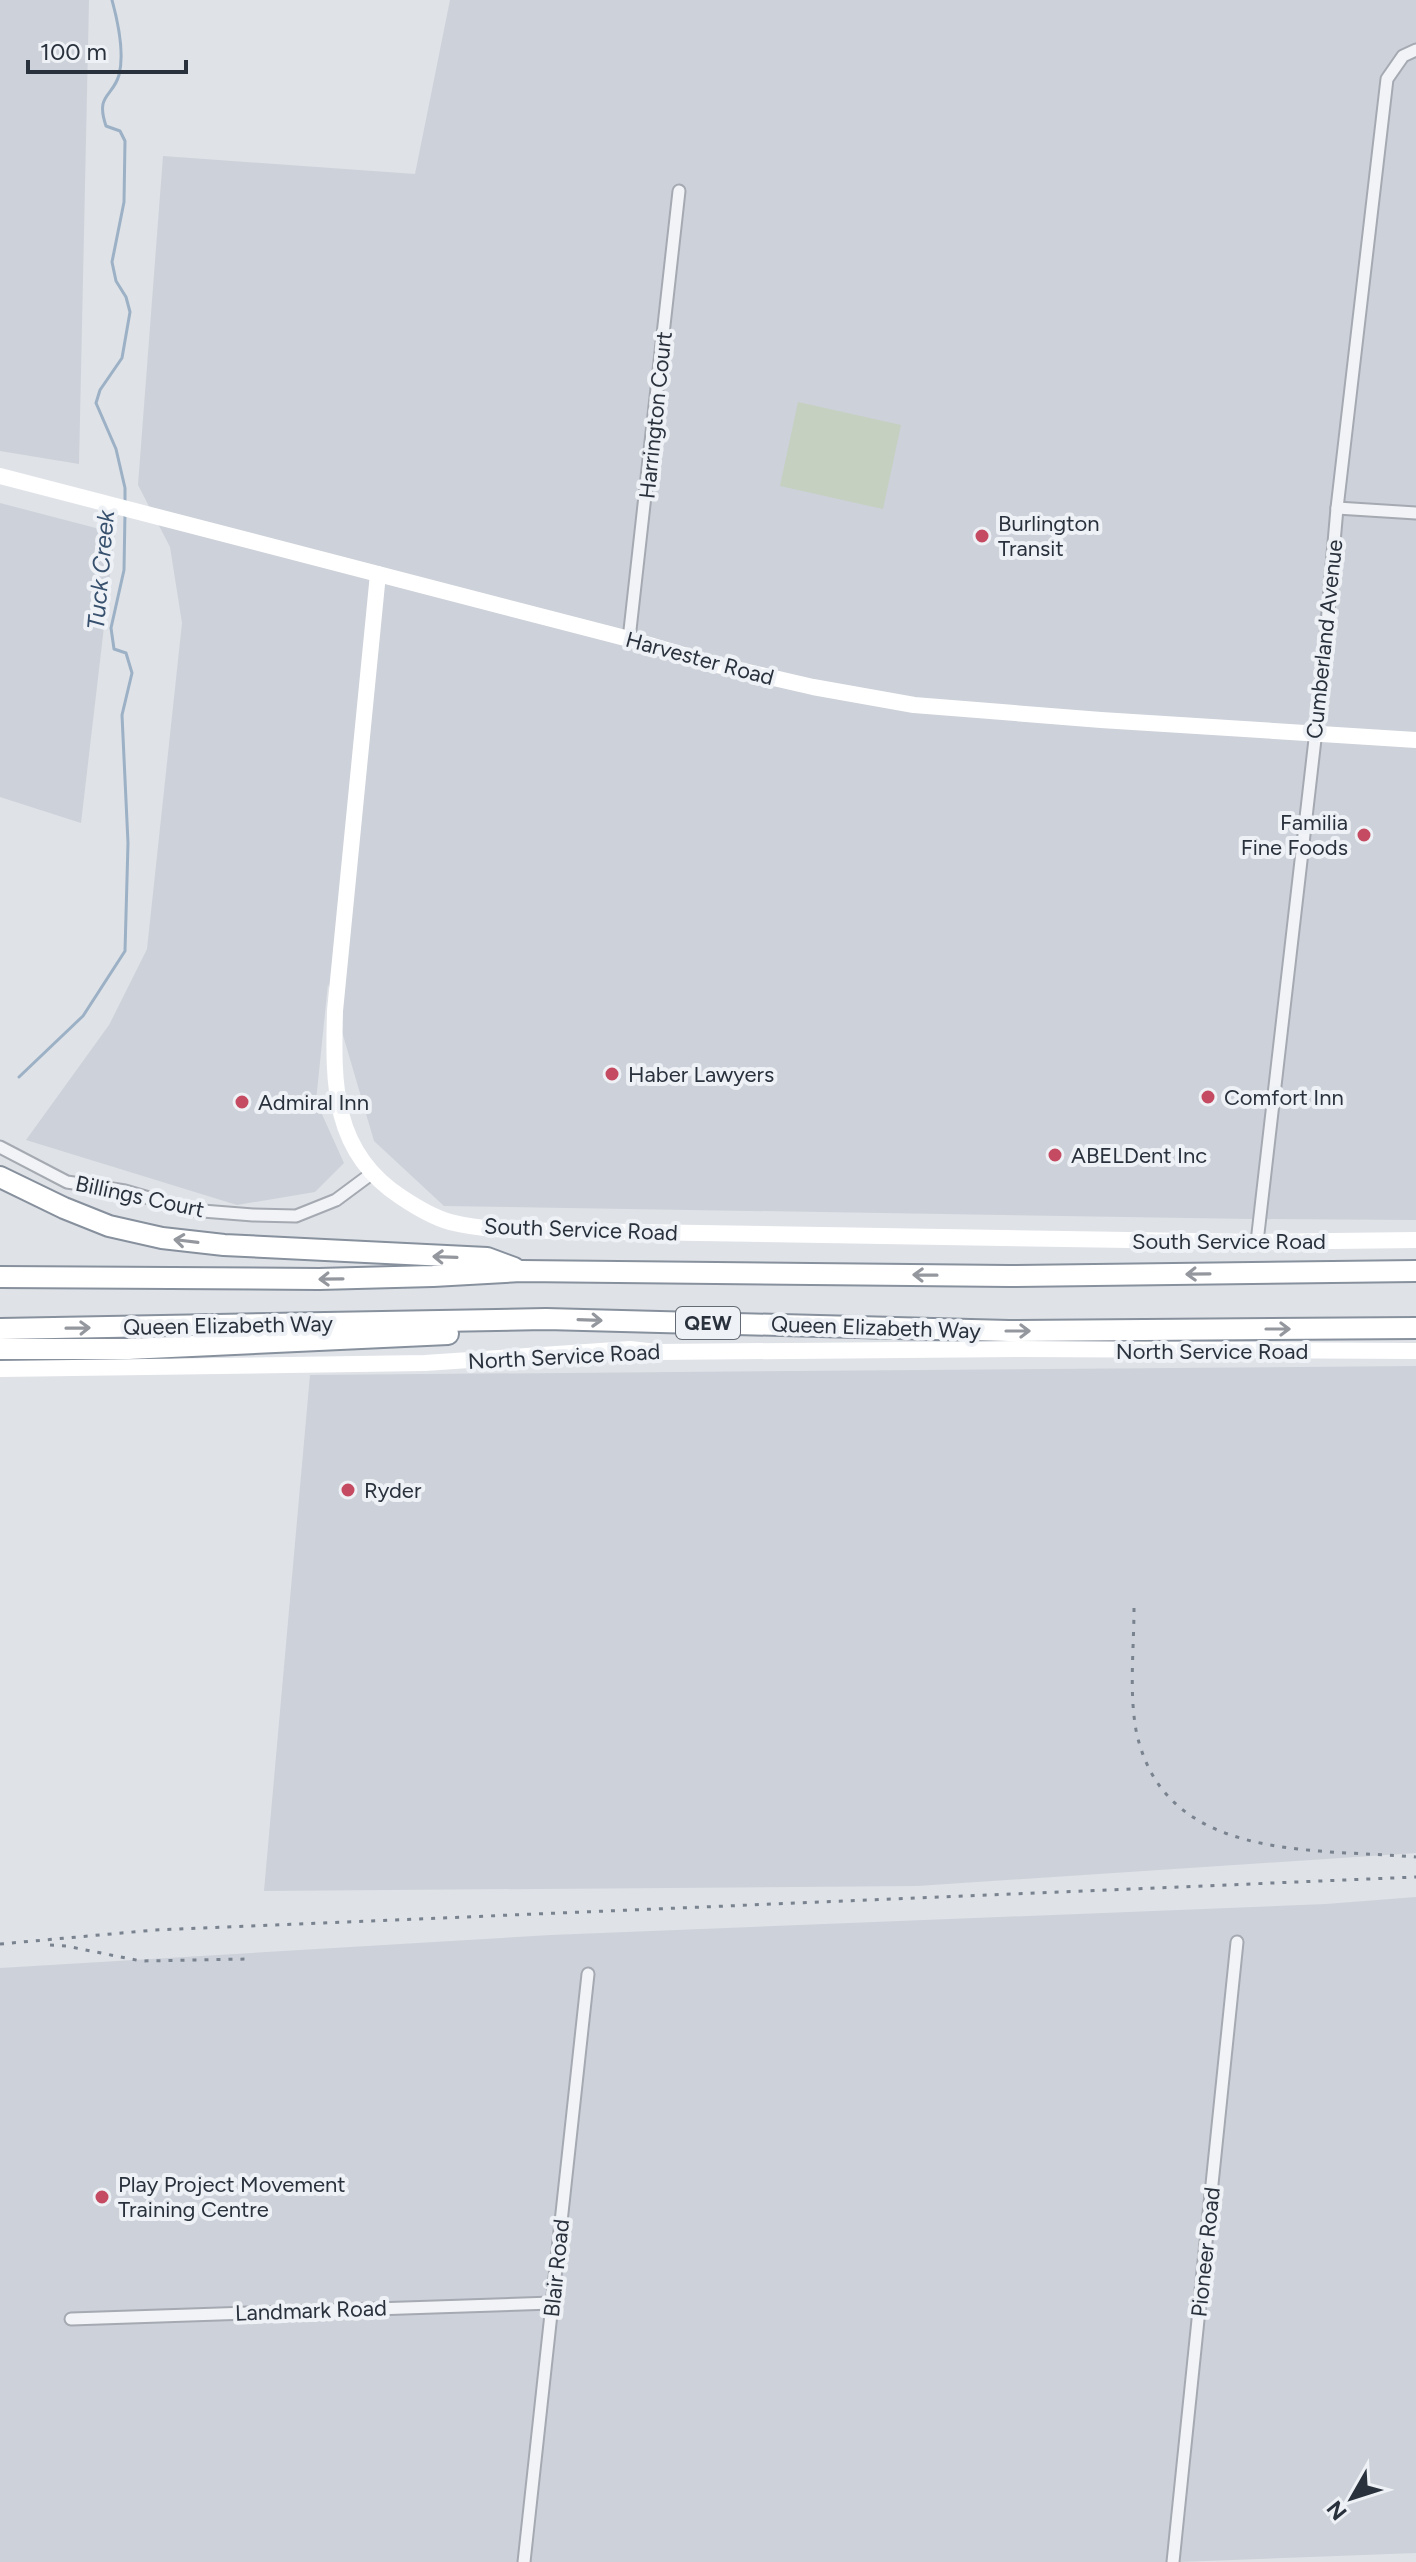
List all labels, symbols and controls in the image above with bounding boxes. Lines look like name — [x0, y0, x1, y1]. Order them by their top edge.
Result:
scale bar — [28, 24, 186, 74]
text: 100 m — [40, 37, 107, 66]
street label: Harrington Court — [633, 330, 678, 500]
water label: Tuck Creek — [81, 508, 120, 631]
place label: Burlington Transit — [998, 510, 1100, 562]
marker: Burlington Transit — [973, 527, 991, 545]
street label: Cumberland Avenue — [1301, 538, 1348, 740]
street label: Harvester Road — [623, 626, 777, 691]
place label: Familia Fine Foods — [1241, 809, 1348, 861]
marker: Familia Fine Foods — [1355, 826, 1373, 844]
place label: Haber Lawyers — [628, 1061, 774, 1088]
marker: Haber Lawyers — [603, 1065, 621, 1083]
place label: Comfort Inn — [1224, 1084, 1344, 1111]
marker: Comfort Inn — [1199, 1088, 1217, 1106]
place label: Admiral Inn — [258, 1089, 369, 1116]
marker: Admiral Inn — [233, 1093, 251, 1111]
place label: ABELDent Inc — [1071, 1142, 1207, 1169]
marker: ABELDent Inc — [1046, 1146, 1064, 1164]
street label: Billings Court — [73, 1170, 207, 1223]
street label: South Service Road — [484, 1213, 678, 1246]
street label: South Service Road — [1132, 1228, 1326, 1255]
one-way arrow — [174, 1233, 199, 1248]
one-way arrow — [432, 1249, 459, 1264]
one-way arrow — [1185, 1266, 1212, 1282]
one-way arrow — [912, 1267, 939, 1283]
one-way arrow — [318, 1271, 345, 1287]
road number: QEW — [676, 1307, 740, 1339]
street label: Queen Elizabeth Way — [123, 1310, 334, 1341]
street label: Queen Elizabeth Way — [771, 1310, 982, 1345]
one-way arrow — [576, 1312, 603, 1327]
one-way arrow — [64, 1320, 91, 1335]
one-way arrow — [1264, 1321, 1291, 1337]
one-way arrow — [1004, 1323, 1031, 1339]
street label: North Service Road — [467, 1338, 661, 1375]
street label: North Service Road — [1116, 1338, 1308, 1365]
place label: Ryder — [364, 1477, 422, 1504]
marker: Ryder — [339, 1481, 357, 1499]
place label: Play Project Movement Training Centre — [118, 2171, 346, 2223]
street label: Pioneer Road — [1185, 2186, 1226, 2318]
marker: Play Project Movement Training Centre — [93, 2188, 111, 2206]
street label: Blair Road — [538, 2218, 575, 2318]
street label: Landmark Road — [235, 2294, 387, 2327]
north arrow — [1312, 2458, 1392, 2538]
text: N — [1321, 2495, 1353, 2525]

